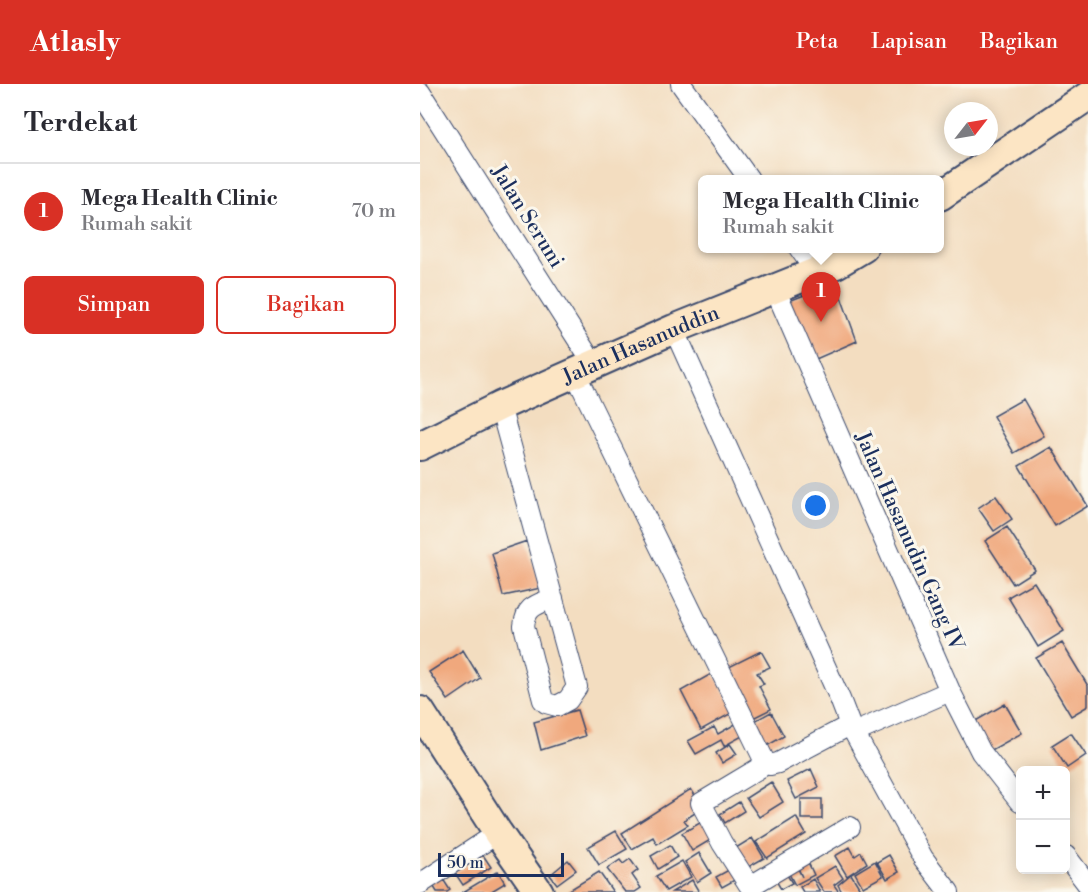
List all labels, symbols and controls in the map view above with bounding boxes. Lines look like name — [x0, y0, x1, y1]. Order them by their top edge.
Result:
text: Atlasly — [30, 25, 120, 60]
text: Peta — [796, 29, 838, 55]
text: Lapisan — [871, 29, 947, 55]
text: Bagikan — [980, 29, 1058, 55]
north arrow — [944, 102, 998, 156]
text: Terdekat — [24, 107, 137, 139]
street label: Jalan Seruni — [485, 159, 569, 273]
popup — [698, 175, 944, 253]
text: Mega Health Clinic — [81, 185, 278, 212]
text: Mega Health Clinic — [723, 188, 919, 215]
text: 1 — [39, 199, 48, 224]
text: 70 m — [352, 199, 396, 224]
text: Rumah sakit — [81, 212, 193, 237]
text: Rumah sakit — [723, 215, 834, 240]
pin: 1 — [802, 272, 840, 322]
button: Simpan — [24, 276, 204, 334]
button: Bagikan — [216, 276, 396, 334]
street label: Jalan Hasanuddin — [558, 300, 724, 391]
street label: Jalan Hasanudin Gang IV — [849, 427, 970, 656]
your location — [801, 491, 830, 520]
map controls — [1016, 766, 1070, 874]
button: + — [1016, 766, 1070, 820]
button: − — [1016, 820, 1070, 874]
scale bar — [438, 850, 564, 878]
text: 50 m — [447, 853, 484, 873]

